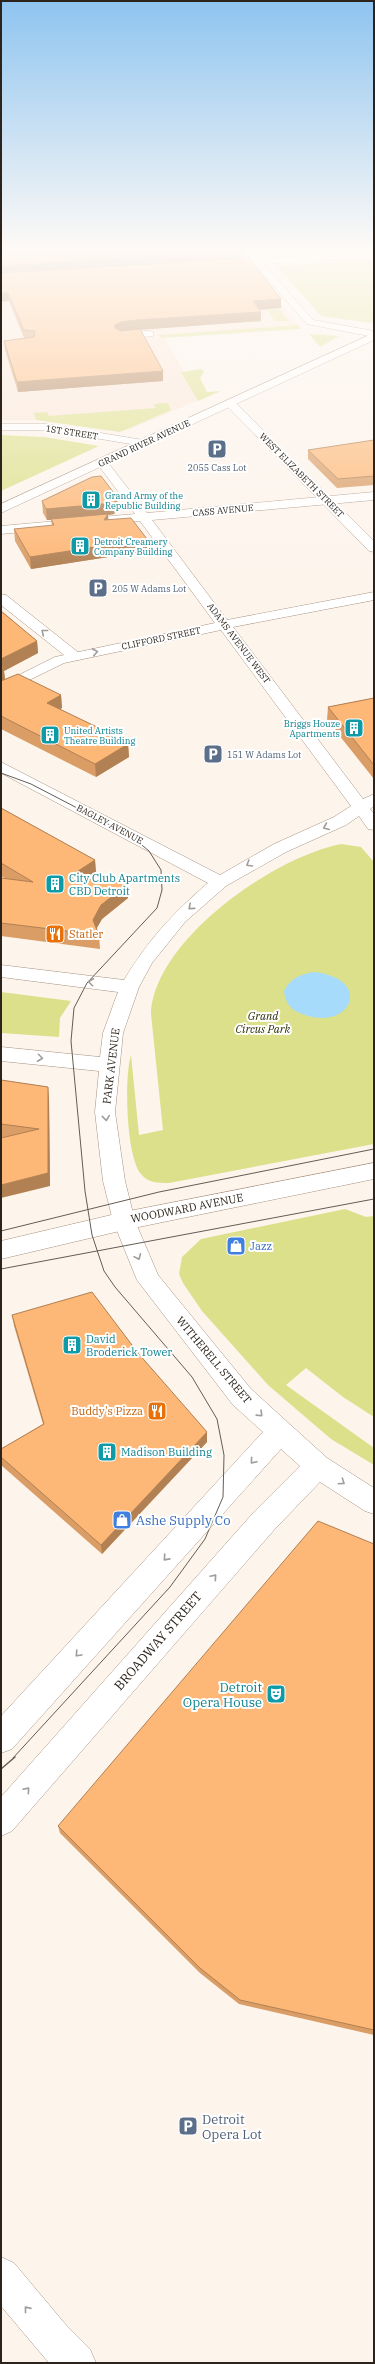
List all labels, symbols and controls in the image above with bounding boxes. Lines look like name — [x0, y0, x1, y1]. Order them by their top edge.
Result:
street label: GRAND RIVER AVENUE — [96, 417, 192, 469]
street label: 1ST STREET — [45, 422, 99, 442]
street label: WEST ELIZABETH STREET — [257, 430, 347, 520]
parking icon: 2055 Cass Lot — [206, 438, 228, 460]
place label: 2055 Cass Lot — [188, 462, 246, 473]
building icon: Grand Army of the Republic Building — [80, 489, 102, 511]
place label: Grand Army of the Republic Building — [105, 490, 183, 511]
street label: CASS AVENUE — [192, 502, 254, 518]
building icon: Detroit Creamery Company Building — [69, 535, 91, 557]
place label: Detroit Creamery Company Building — [94, 536, 173, 557]
parking icon: 205 W Adams Lot — [87, 577, 109, 599]
place label: 205 W Adams Lot — [112, 583, 186, 594]
street label: ADAMS AVENUE WEST — [205, 600, 273, 686]
street label: CLIFFORD STREET — [120, 624, 202, 652]
one-way arrow — [41, 629, 48, 636]
one-way arrow — [92, 648, 98, 657]
building icon: Briggs Houze Apartments — [343, 717, 365, 739]
place label: Briggs Houze Apartments — [284, 718, 340, 739]
building icon: United Artists Theatre Building — [39, 724, 61, 746]
place label: United Artists Theatre Building — [64, 725, 135, 746]
parking icon: 151 W Adams Lot — [202, 743, 224, 765]
place label: 151 W Adams Lot — [227, 749, 301, 760]
street label: BAGLEY AVENUE — [75, 802, 145, 846]
one-way arrow — [322, 822, 330, 830]
one-way arrow — [246, 859, 253, 867]
place label: City Club Apartments CBD Detroit — [69, 871, 180, 898]
building icon: City Club Apartments CBD Detroit — [44, 873, 66, 895]
one-way arrow — [188, 903, 195, 910]
restaurant icon: Statler — [44, 923, 66, 945]
place label: Statler — [69, 927, 103, 941]
one-way arrow — [88, 978, 94, 987]
park label: Grand Circus Park — [236, 1009, 291, 1036]
street label: PARK AVENUE — [99, 1027, 123, 1105]
one-way arrow — [37, 1053, 43, 1062]
one-way arrow — [101, 1115, 110, 1121]
street label: WOODWARD AVENUE — [129, 1190, 245, 1226]
shop icon: Jazz — [225, 1235, 247, 1257]
place label: Jazz — [250, 1239, 273, 1253]
one-way arrow — [133, 1253, 141, 1260]
street label: WITHERELL STREET — [173, 1314, 255, 1406]
place label: David Broderick Tower — [86, 1332, 172, 1359]
building icon: David Broderick Tower — [61, 1334, 83, 1356]
restaurant icon: Buddy's Pizza — [146, 1400, 168, 1422]
place label: Buddy's Pizza — [71, 1404, 143, 1418]
one-way arrow — [255, 1409, 263, 1417]
building icon: Madison Building — [96, 1441, 118, 1463]
place label: Madison Building — [121, 1445, 212, 1459]
one-way arrow — [251, 1457, 258, 1464]
one-way arrow — [337, 1478, 344, 1485]
shop icon: Ashe Supply Co — [111, 1509, 133, 1531]
place label: Ashe Supply Co — [136, 1512, 230, 1529]
one-way arrow — [163, 1553, 171, 1561]
one-way arrow — [210, 1574, 217, 1582]
street label: BROADWAY STREET — [110, 1588, 206, 1694]
one-way arrow — [76, 1649, 83, 1657]
place label: Detroit Opera House — [183, 1679, 262, 1711]
theatre icon: Detroit Opera House — [265, 1683, 287, 1705]
one-way arrow — [22, 1788, 29, 1795]
place label: Detroit Opera Lot — [202, 2111, 262, 2143]
parking icon: Detroit Opera Lot — [177, 2115, 199, 2137]
one-way arrow — [25, 2306, 32, 2313]

